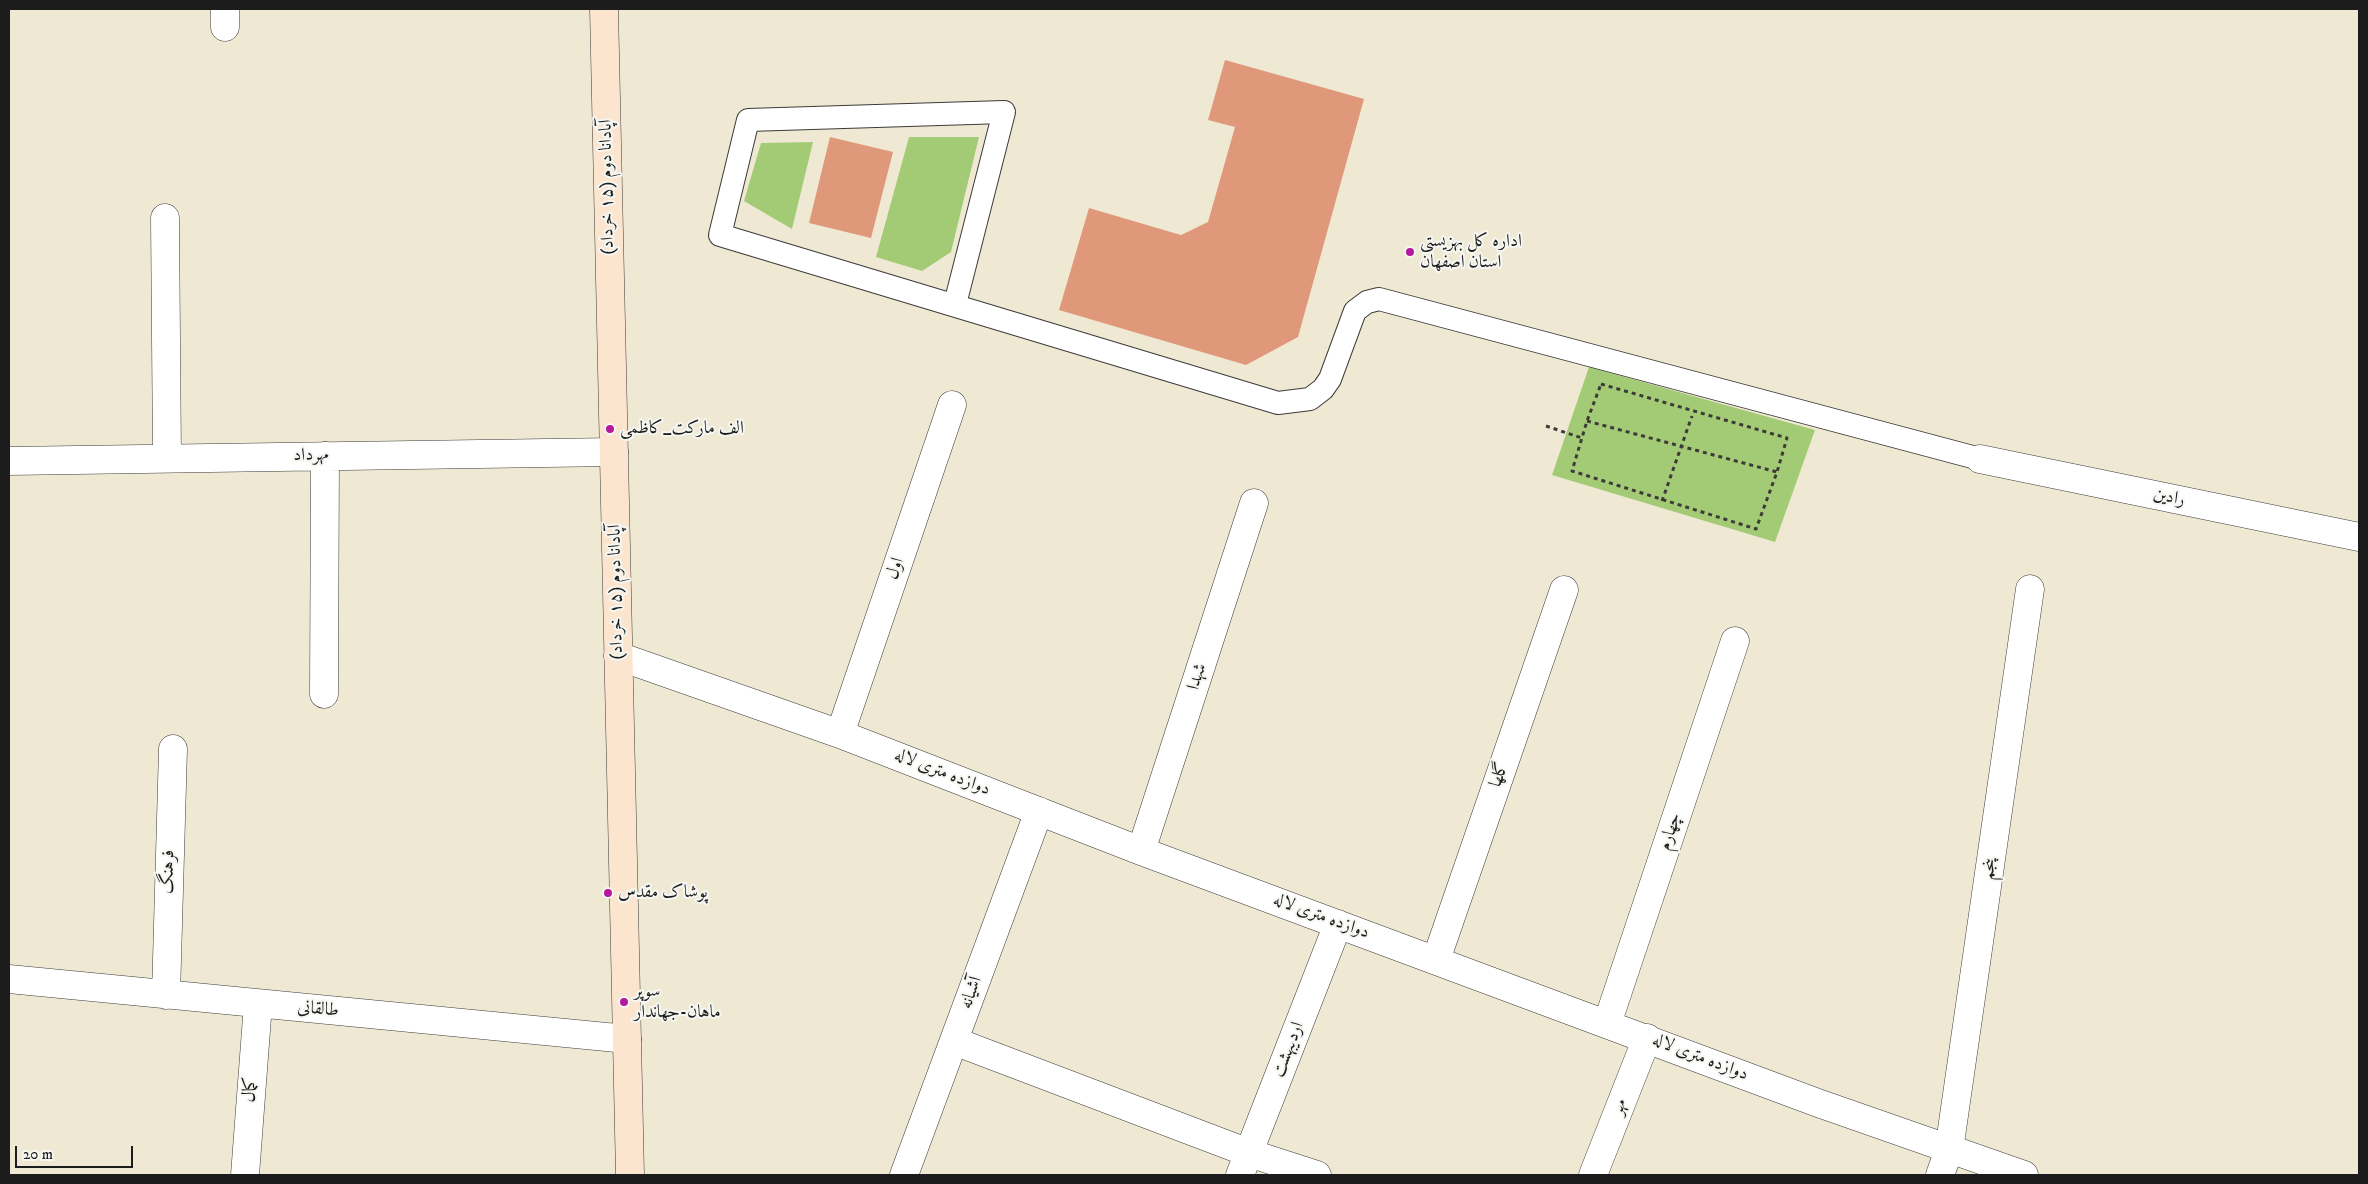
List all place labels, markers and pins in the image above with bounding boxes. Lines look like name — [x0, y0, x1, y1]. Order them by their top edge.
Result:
place label: اداره کل بهزیستی استان اصفهان — [1420, 231, 1522, 274]
marker: اداره کل بهزیستی استان اصفهان — [1404, 246, 1416, 258]
place label: الف مارکت_کاظمی — [620, 418, 744, 440]
marker: الف مارکت_کاظمی — [604, 423, 616, 435]
place label: پوشاک مقدس — [618, 882, 708, 904]
marker: پوشاک مقدس — [602, 887, 614, 899]
place label: سوپر ماهان-جهاندار — [634, 981, 721, 1024]
marker: سوپر ماهان-جهاندار — [618, 996, 630, 1008]

